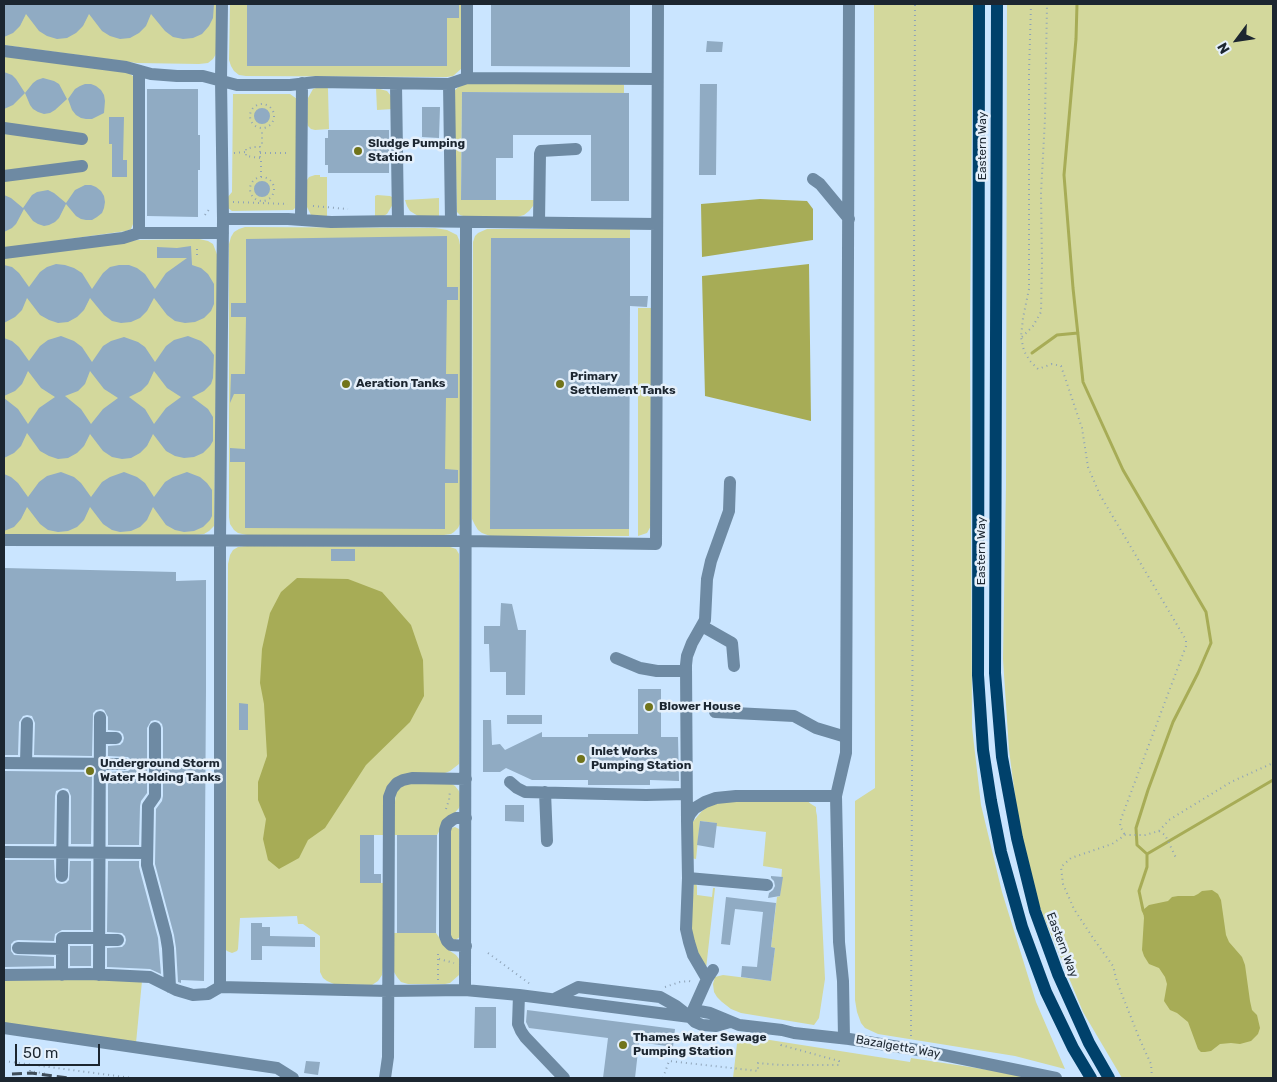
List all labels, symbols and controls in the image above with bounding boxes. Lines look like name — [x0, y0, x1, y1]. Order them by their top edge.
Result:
north arrow — [1212, 15, 1262, 65]
text: N — [1214, 39, 1234, 57]
street label: Eastern Way — [976, 112, 990, 180]
place label: Sludge Pumping Station — [368, 137, 465, 165]
marker: Sludge Pumping Station — [352, 145, 364, 157]
place label: Primary Settlement Tanks — [570, 370, 676, 398]
place label: Aeration Tanks — [356, 377, 445, 391]
marker: Aeration Tanks — [340, 378, 352, 390]
marker: Primary Settlement Tanks — [554, 378, 566, 390]
street label: Eastern Way — [975, 517, 989, 585]
place label: Blower House — [659, 700, 741, 714]
marker: Blower House — [643, 701, 655, 713]
place label: Inlet Works Pumping Station — [591, 745, 691, 773]
marker: Inlet Works Pumping Station — [575, 753, 587, 765]
place label: Underground Storm Water Holding Tanks — [100, 757, 221, 785]
marker: Underground Storm Water Holding Tanks — [84, 765, 96, 777]
street label: Eastern Way — [1043, 910, 1081, 980]
place label: Thames Water Sewage Pumping Station — [633, 1031, 767, 1059]
street label: Bazalgette Way — [855, 1032, 941, 1062]
scale bar — [18, 1034, 102, 1066]
marker: Thames Water Sewage Pumping Station — [617, 1039, 629, 1051]
text: 50 m — [23, 1044, 58, 1062]

